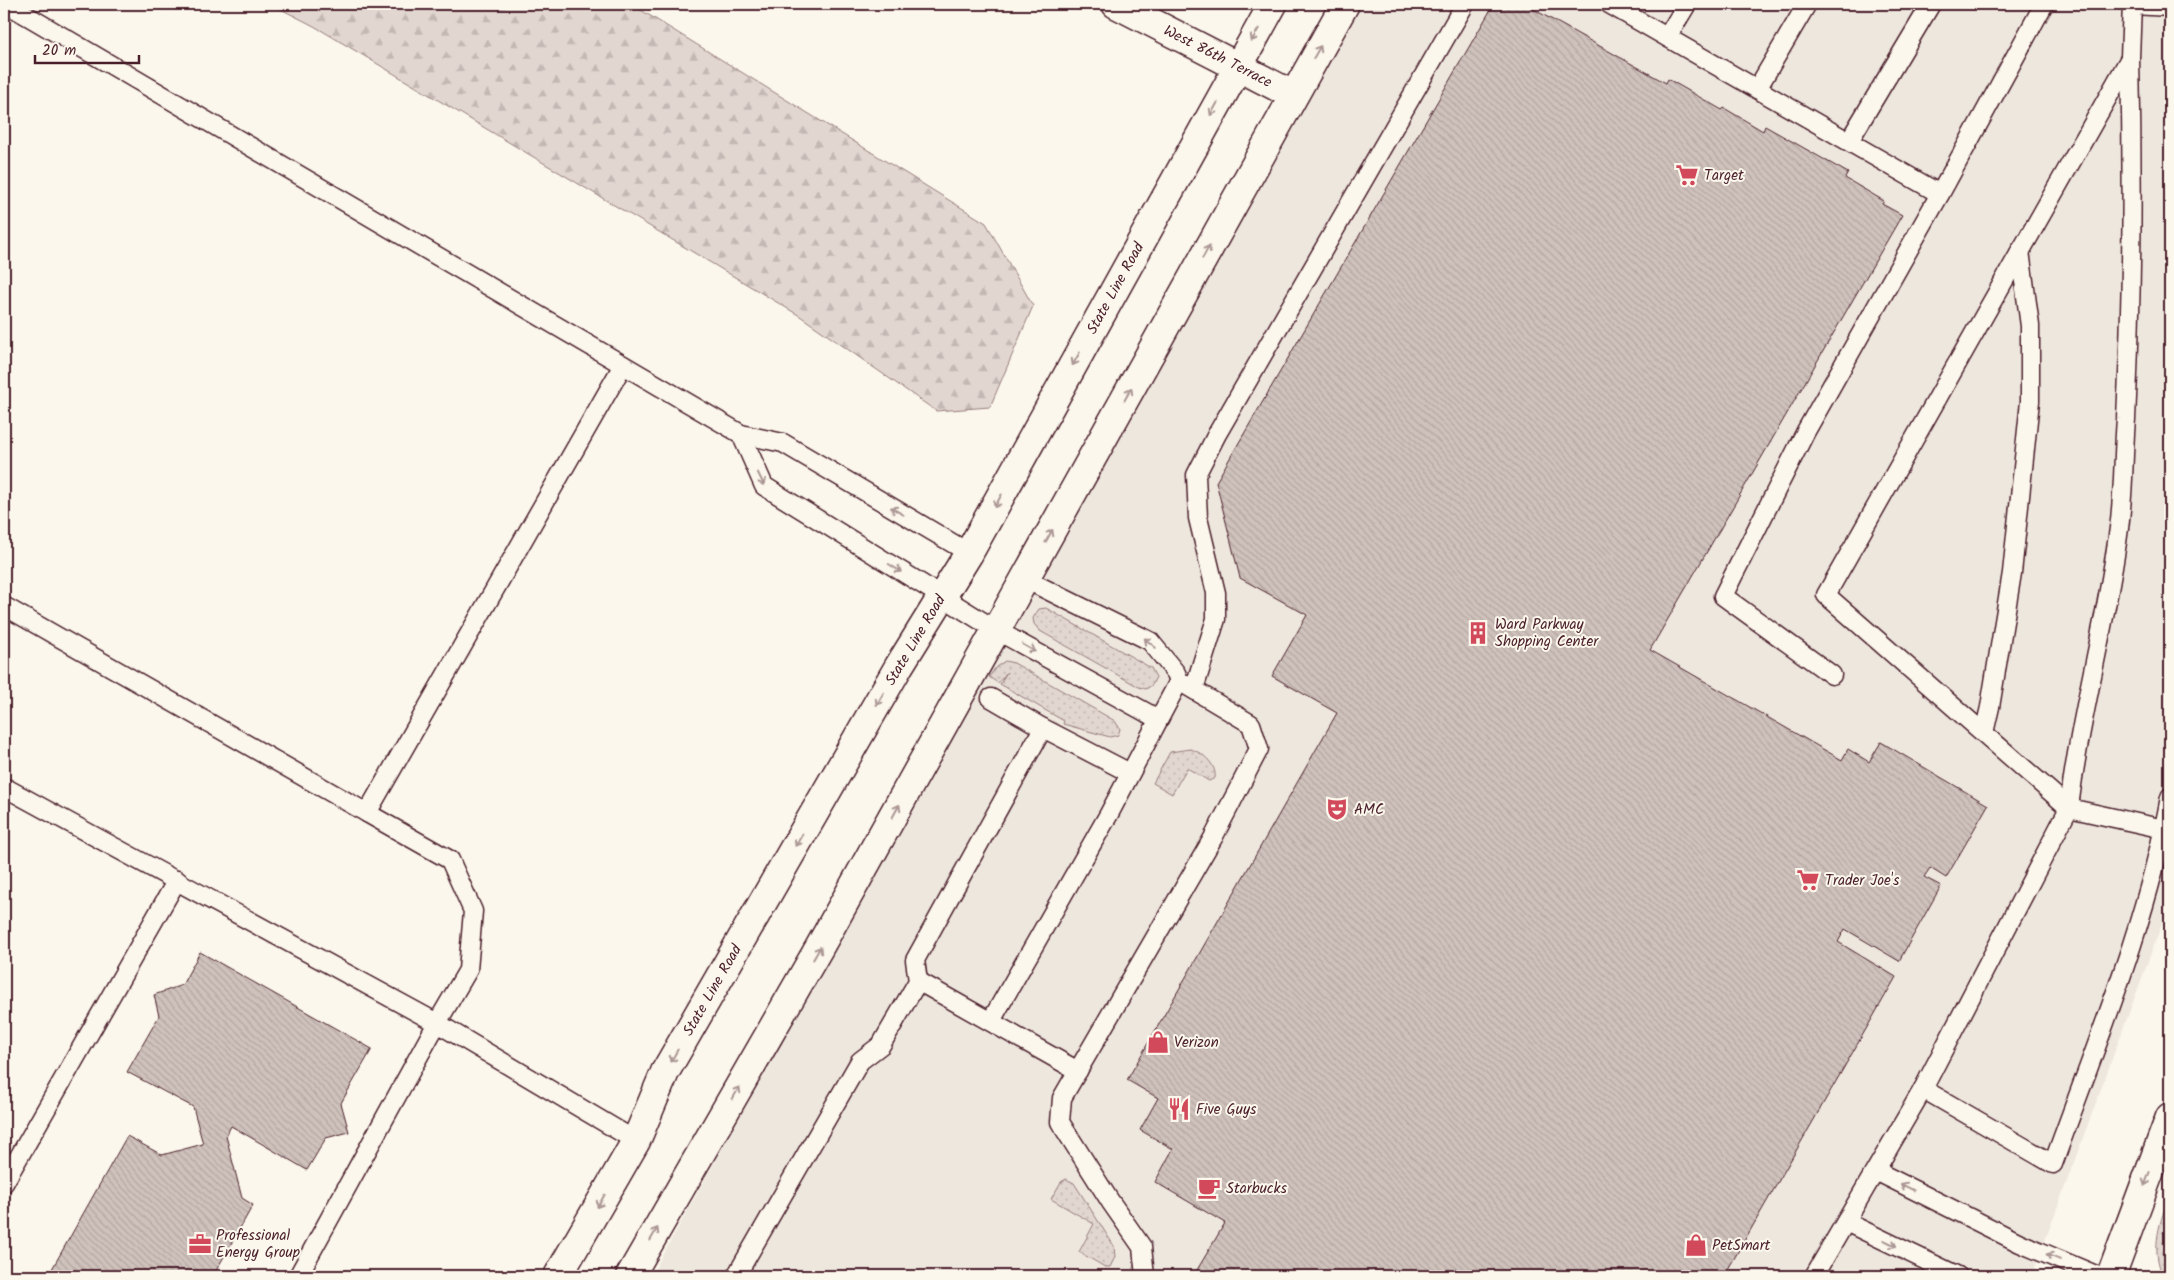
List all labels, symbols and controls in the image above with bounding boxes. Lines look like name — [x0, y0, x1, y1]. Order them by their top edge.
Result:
street label: West 86th Terrace — [1159, 19, 1276, 95]
one-way arrow — [1250, 28, 1260, 43]
scale bar — [35, 32, 139, 64]
text: 20 m — [42, 39, 76, 63]
one-way arrow — [1312, 45, 1322, 60]
one-way arrow — [1209, 102, 1219, 117]
supermarket icon: Target — [1674, 162, 1700, 188]
place label: Target — [1704, 164, 1744, 188]
street label: State Line Road — [1081, 238, 1151, 339]
one-way arrow — [1202, 245, 1211, 260]
one-way arrow — [1071, 351, 1081, 366]
one-way arrow — [1123, 387, 1133, 402]
one-way arrow — [756, 471, 766, 486]
one-way arrow — [993, 494, 1003, 509]
one-way arrow — [891, 505, 905, 515]
one-way arrow — [1044, 529, 1054, 544]
one-way arrow — [888, 564, 902, 574]
street label: State Line Road — [879, 590, 953, 690]
place label: Ward Parkway Shopping Center — [1495, 613, 1599, 654]
building icon: Ward Parkway Shopping Center — [1465, 620, 1491, 646]
one-way arrow — [1143, 638, 1156, 649]
one-way arrow — [1021, 644, 1036, 653]
one-way arrow — [875, 691, 884, 706]
theatre icon: AMC — [1324, 796, 1350, 822]
place label: AMC — [1354, 798, 1384, 822]
one-way arrow — [891, 803, 901, 818]
one-way arrow — [793, 832, 803, 846]
supermarket icon: Trader Joe's — [1795, 867, 1821, 893]
place label: Trader Joe's — [1825, 869, 1900, 893]
street label: State Line Road — [677, 940, 749, 1041]
one-way arrow — [812, 945, 822, 960]
shop icon: Verizon — [1145, 1029, 1171, 1055]
place label: Verizon — [1174, 1031, 1219, 1055]
one-way arrow — [668, 1049, 678, 1063]
one-way arrow — [731, 1087, 741, 1101]
restaurant icon: Five Guys — [1166, 1096, 1192, 1122]
place label: Five Guys — [1196, 1098, 1257, 1122]
one-way arrow — [2142, 1171, 2151, 1186]
cafe icon: Starbucks — [1196, 1175, 1222, 1201]
place label: Starbucks — [1226, 1177, 1288, 1201]
one-way arrow — [1900, 1182, 1915, 1191]
one-way arrow — [596, 1194, 606, 1208]
place label: Professional Energy Group — [216, 1224, 300, 1265]
one-way arrow — [650, 1227, 660, 1242]
office icon: Professional Energy Group — [187, 1231, 213, 1257]
shop icon: PetSmart — [1683, 1232, 1709, 1258]
place label: PetSmart — [1712, 1234, 1771, 1258]
one-way arrow — [1882, 1239, 1897, 1248]
one-way arrow — [2046, 1252, 2061, 1261]

